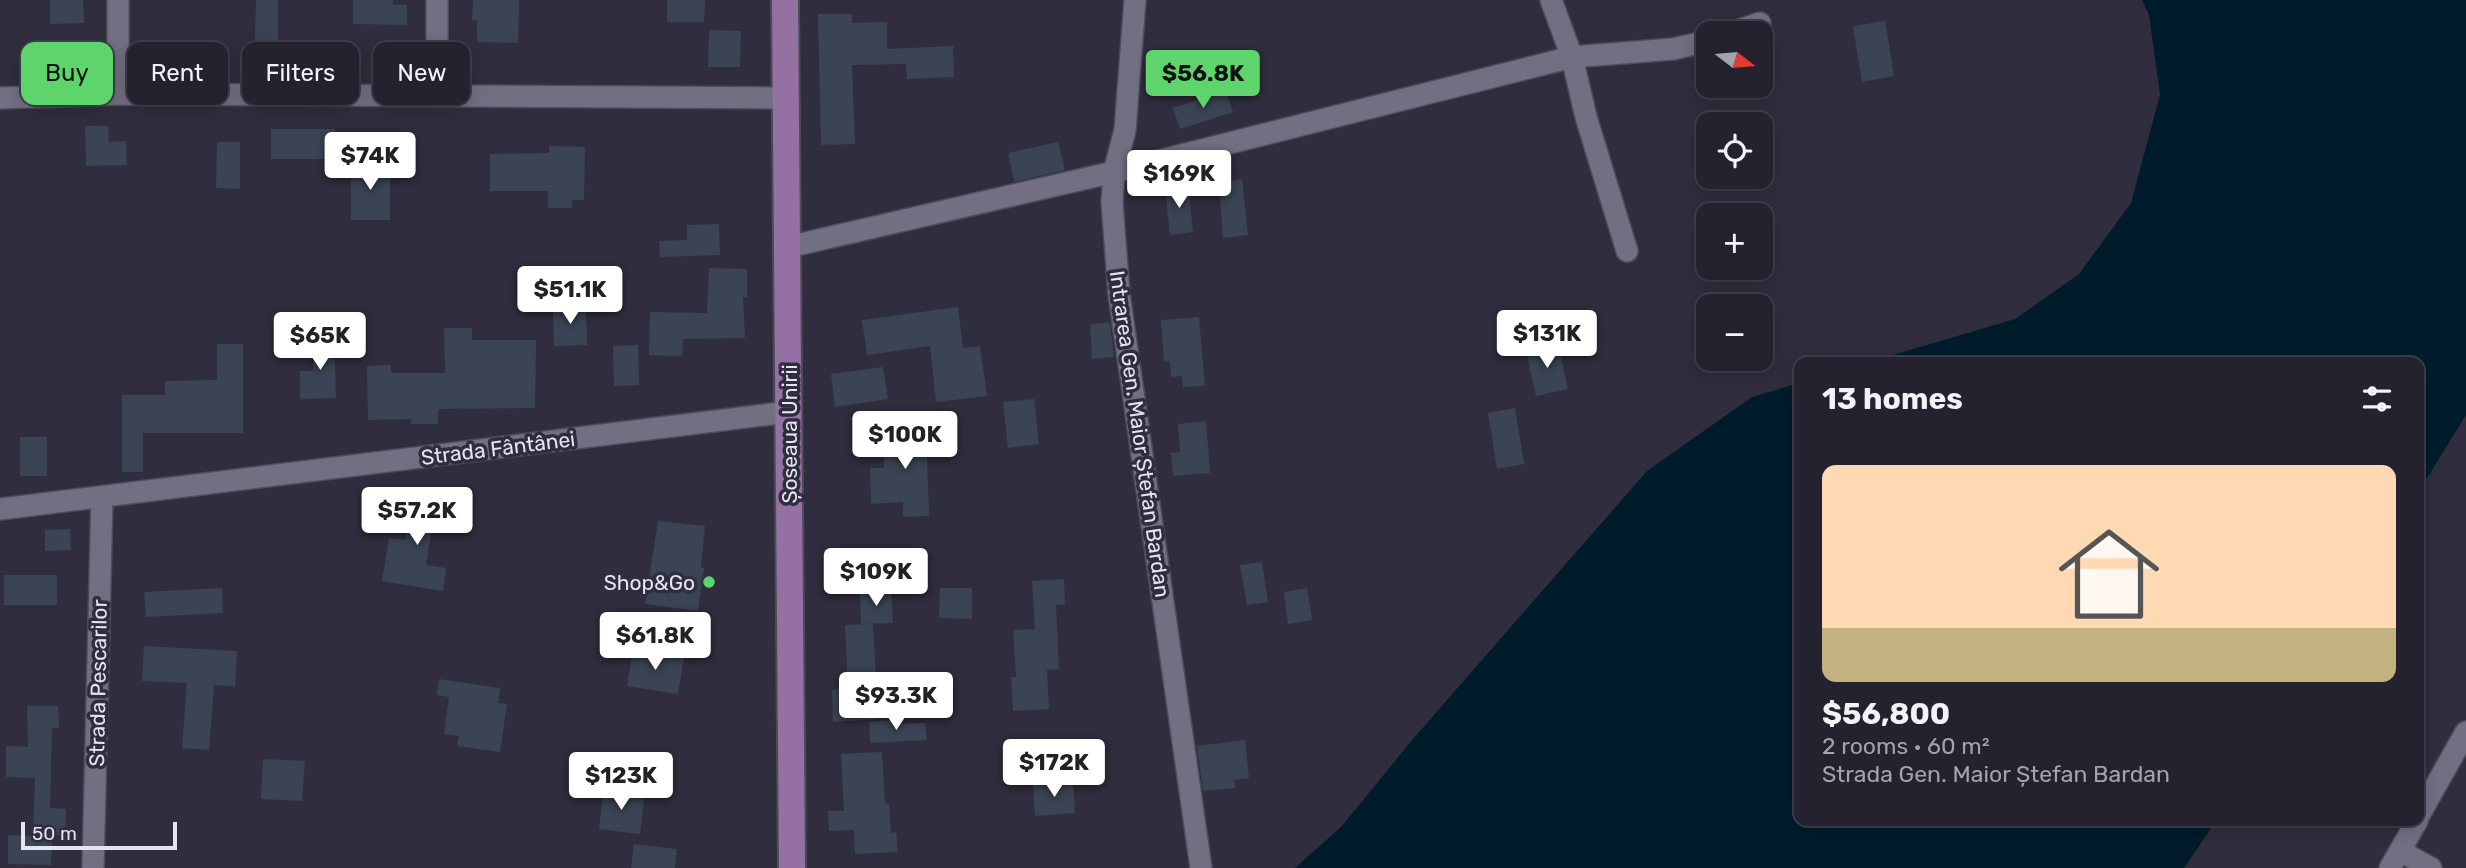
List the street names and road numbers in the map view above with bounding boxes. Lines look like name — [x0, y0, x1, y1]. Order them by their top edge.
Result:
street label: Intrarea Gen. Maior Ștefan Bardan — [1105, 269, 1175, 599]
street label: Șoseaua Unirii — [777, 364, 802, 504]
street label: Strada Fântânei — [420, 426, 576, 470]
street label: Strada Pescarilor — [84, 599, 112, 767]

